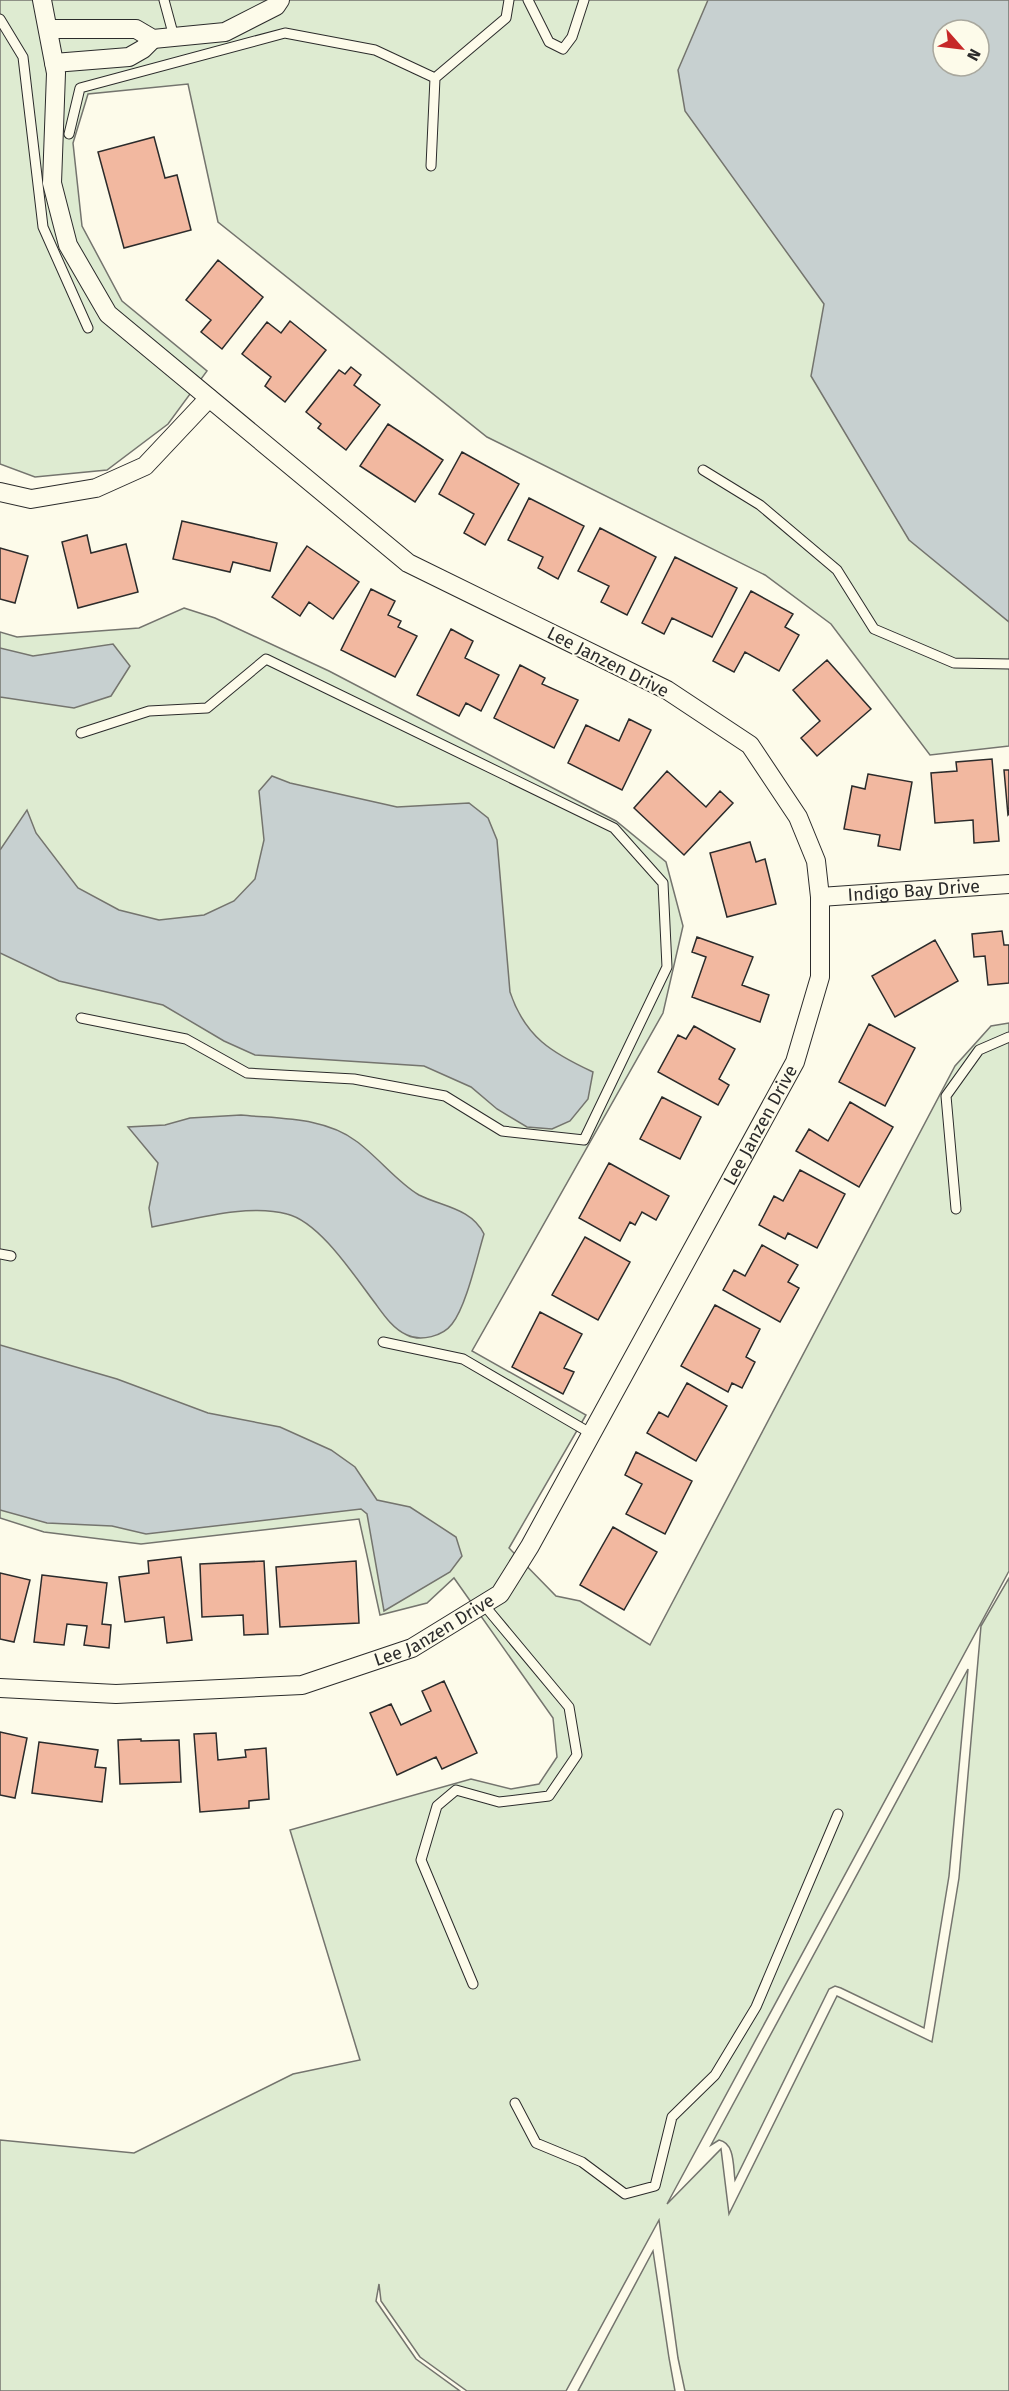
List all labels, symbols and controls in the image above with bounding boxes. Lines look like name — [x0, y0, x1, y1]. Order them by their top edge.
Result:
north arrow — [931, 18, 991, 78]
text: N — [963, 46, 985, 64]
street label: Lee Janzen Drive — [543, 622, 673, 702]
street label: Indigo Bay Drive — [847, 875, 981, 906]
street label: Lee Janzen Drive — [719, 1061, 802, 1189]
street label: Lee Janzen Drive — [371, 1589, 498, 1671]

